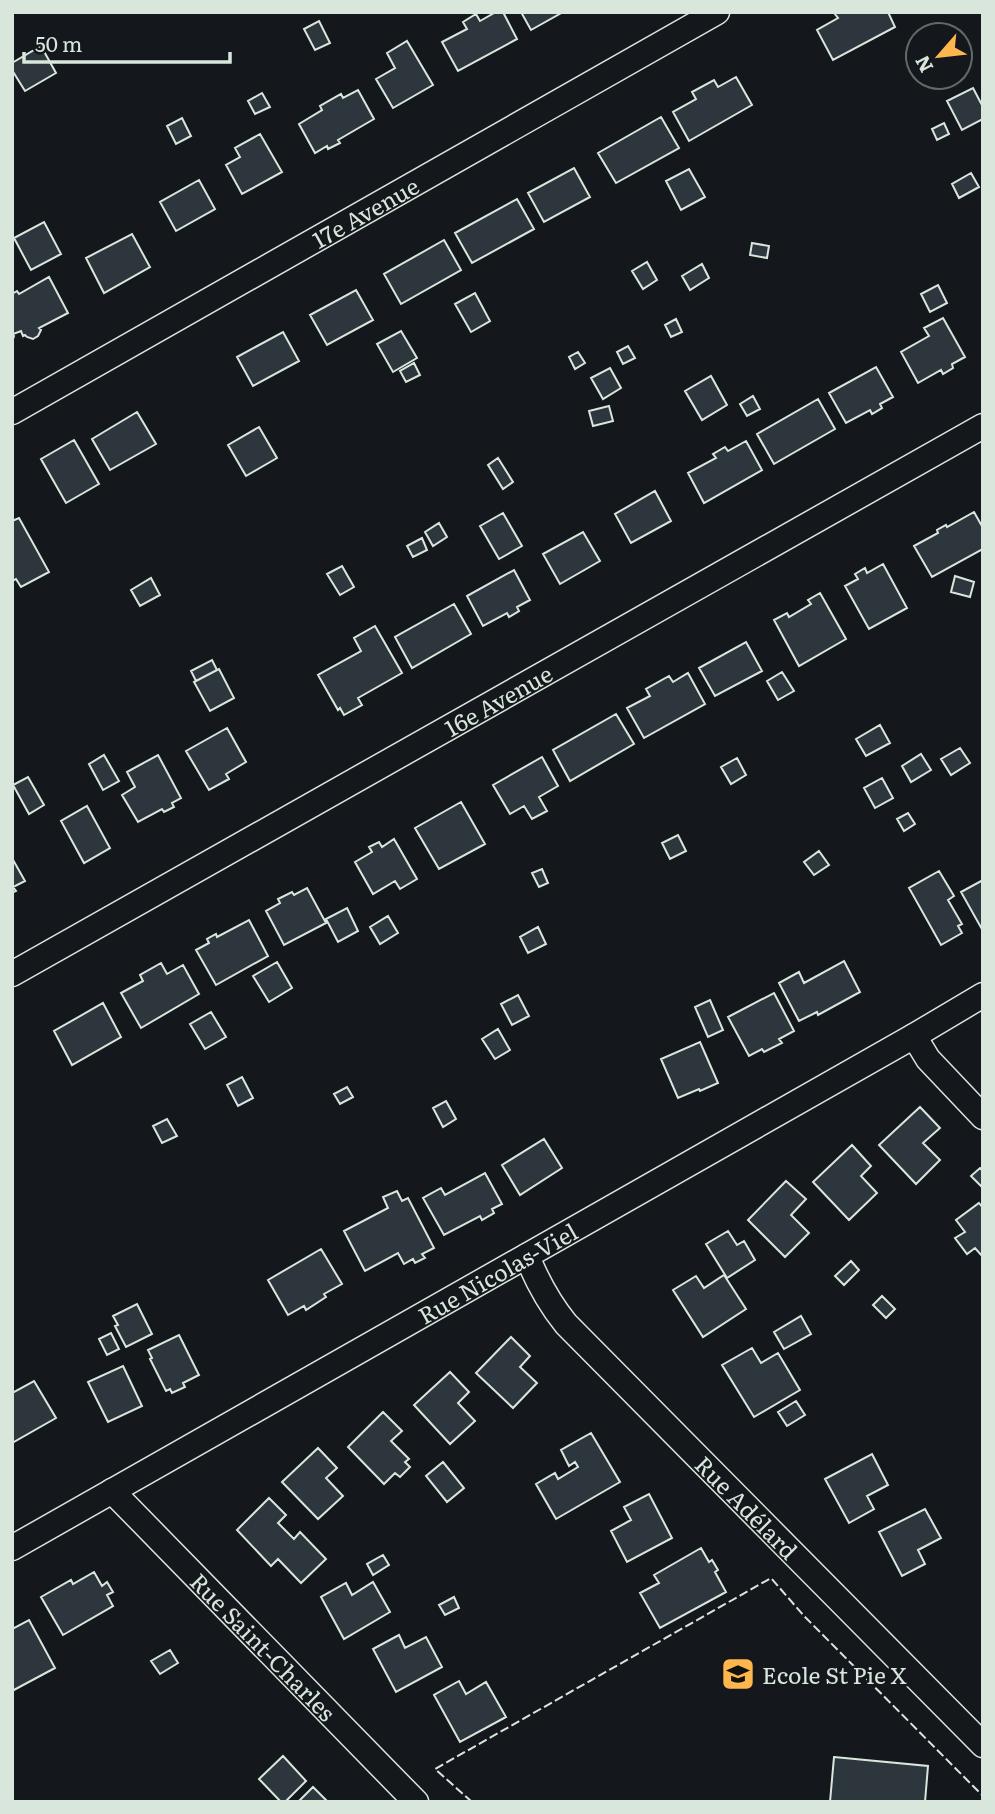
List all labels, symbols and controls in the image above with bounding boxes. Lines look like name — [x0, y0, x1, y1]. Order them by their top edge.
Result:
scale bar — [24, 21, 231, 65]
north arrow — [904, 21, 974, 91]
text: 50 m — [35, 27, 82, 58]
text: N — [907, 51, 939, 78]
street label: 17e Avenue — [306, 168, 425, 255]
street label: 16e Avenue — [438, 656, 558, 744]
street label: Rue Nicolas-Viel — [411, 1214, 583, 1331]
street label: Rue Adélard — [688, 1447, 806, 1566]
street label: Rue Saint-Charles — [183, 1564, 344, 1728]
school or university icon: Ecole St Pie X — [719, 1655, 757, 1693]
place label: Ecole St Pie X — [762, 1657, 907, 1691]

